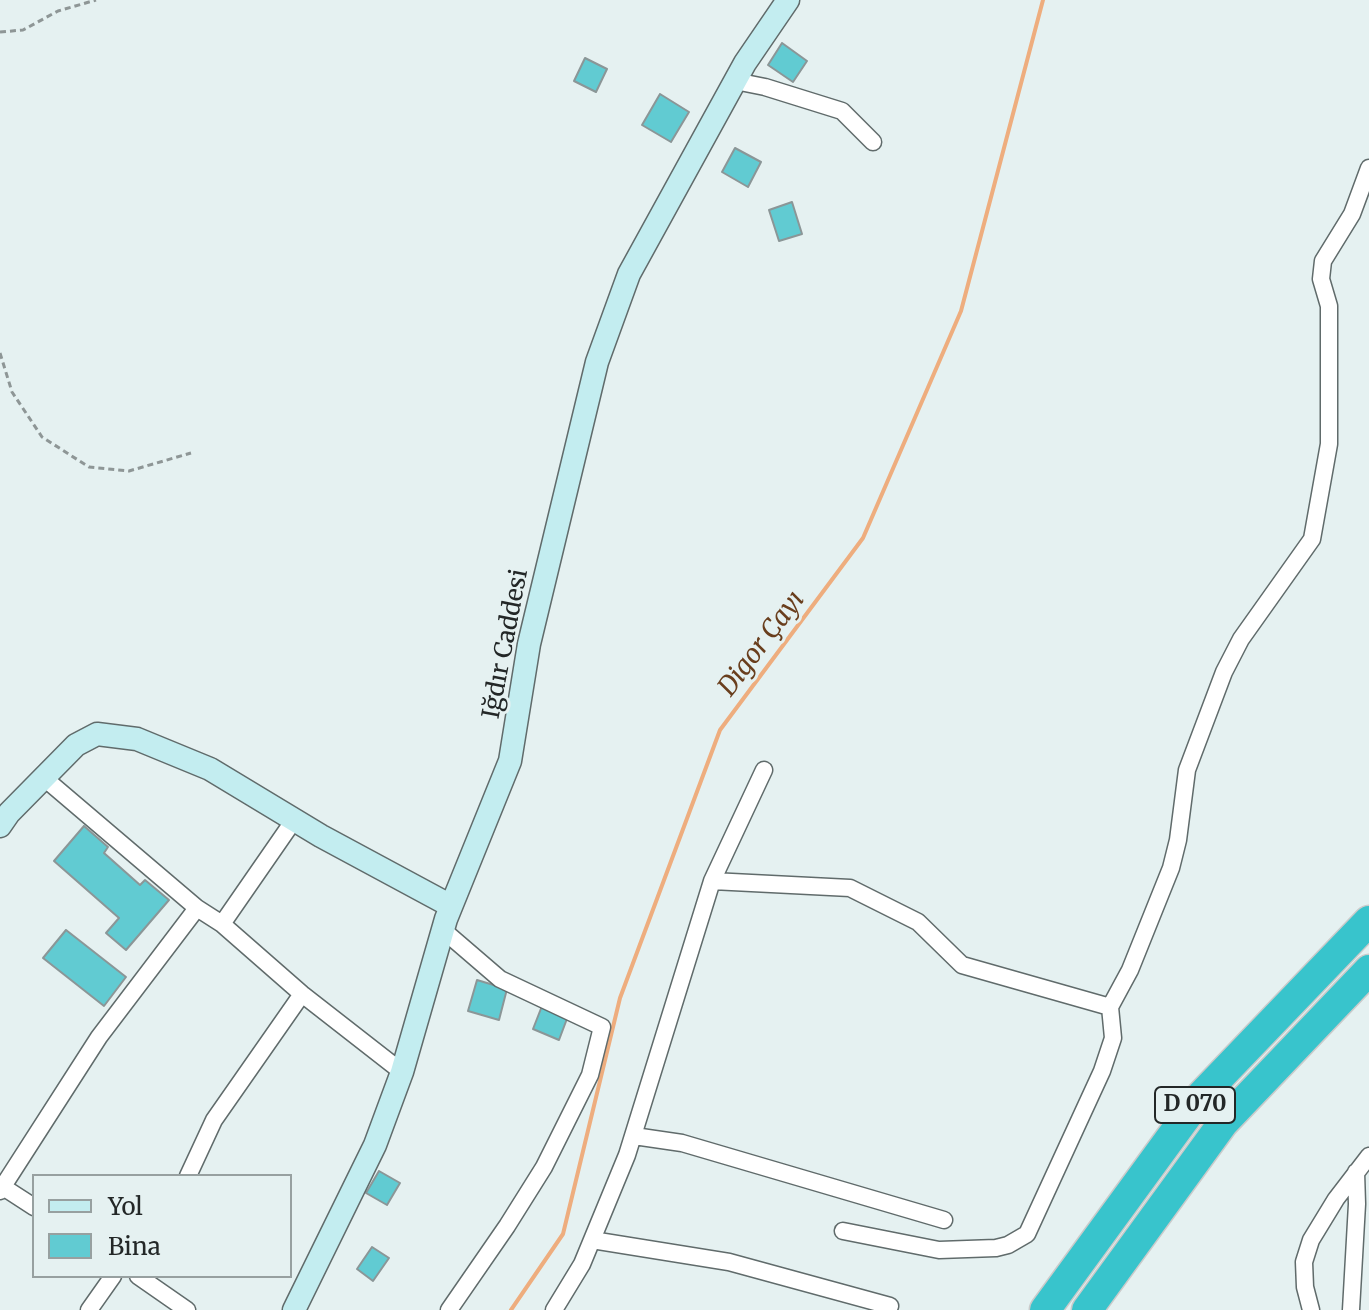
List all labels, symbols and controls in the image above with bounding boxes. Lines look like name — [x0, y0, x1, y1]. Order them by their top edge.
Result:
street label: Iğdır Caddesi — [477, 567, 535, 721]
water label: Digor Çayı — [712, 585, 812, 703]
road number: D 070 — [1155, 1087, 1235, 1123]
legend — [32, 1174, 292, 1278]
text: Yol — [108, 1191, 143, 1222]
text: Bina — [108, 1231, 161, 1262]

